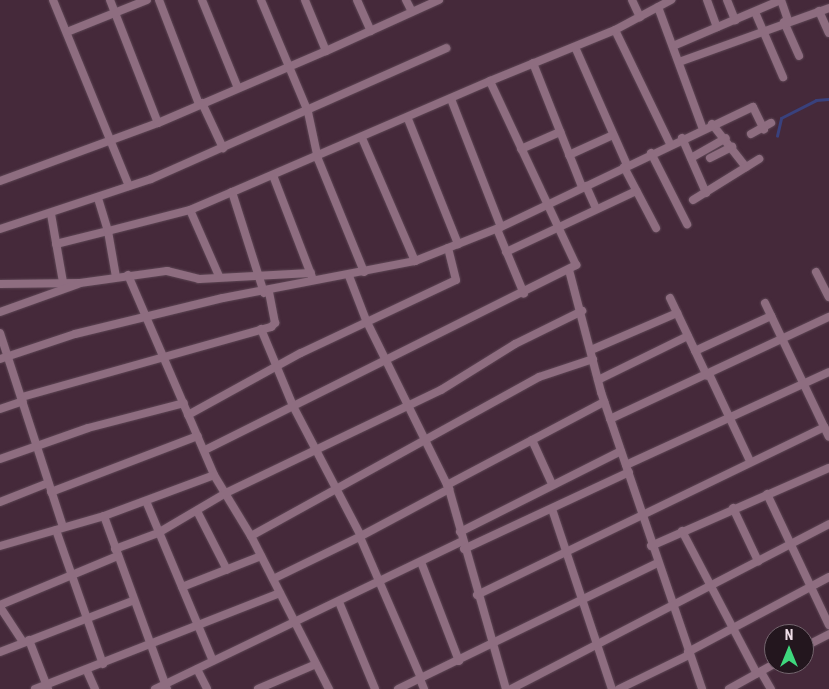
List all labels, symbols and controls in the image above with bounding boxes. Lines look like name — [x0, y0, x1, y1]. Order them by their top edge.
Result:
north arrow — [764, 624, 814, 674]
text: N — [785, 627, 793, 643]

